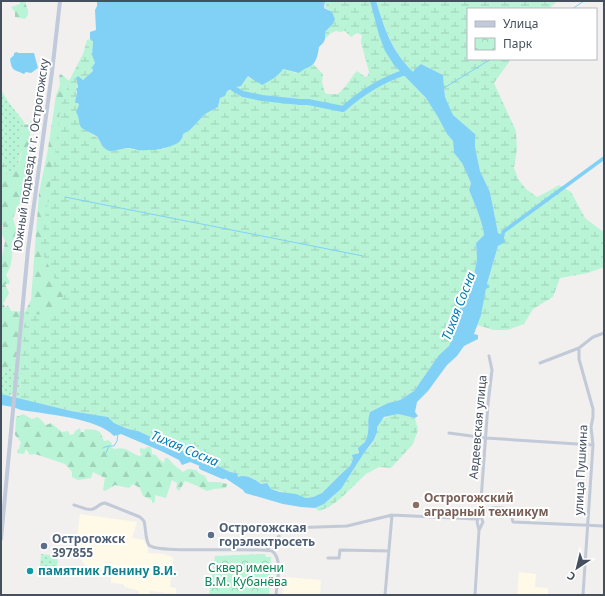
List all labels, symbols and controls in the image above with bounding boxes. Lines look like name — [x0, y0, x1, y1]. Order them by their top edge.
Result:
legend — [467, 8, 597, 60]
text: Улица — [503, 15, 538, 32]
text: Парк — [503, 35, 533, 52]
street label: Южный подъезд к г. Острогожску — [9, 56, 53, 252]
water label: Тихая Сосна — [437, 268, 480, 343]
street label: Авдеевская улица — [464, 374, 491, 480]
street label: улица Пушкина — [570, 424, 591, 516]
water label: Тихая Сосна — [148, 426, 222, 471]
place label: Острогожский аграрный техникум — [424, 489, 548, 520]
marker: Острогожский аграрный техникум — [411, 500, 421, 510]
place label: Острогожская горэлектросеть — [219, 519, 315, 550]
place label: Острогожск 397855 — [52, 530, 126, 561]
marker: Острогожская горэлектросеть — [206, 530, 216, 540]
marker: Острогожск 397855 — [39, 541, 49, 551]
north arrow — [557, 548, 597, 588]
park label: Сквер имени В.М. Кубанёва — [205, 559, 287, 590]
place label: памятник Ленину В.И. — [38, 562, 177, 579]
marker: памятник Ленину В.И. — [25, 566, 35, 576]
text: С — [564, 568, 578, 585]

